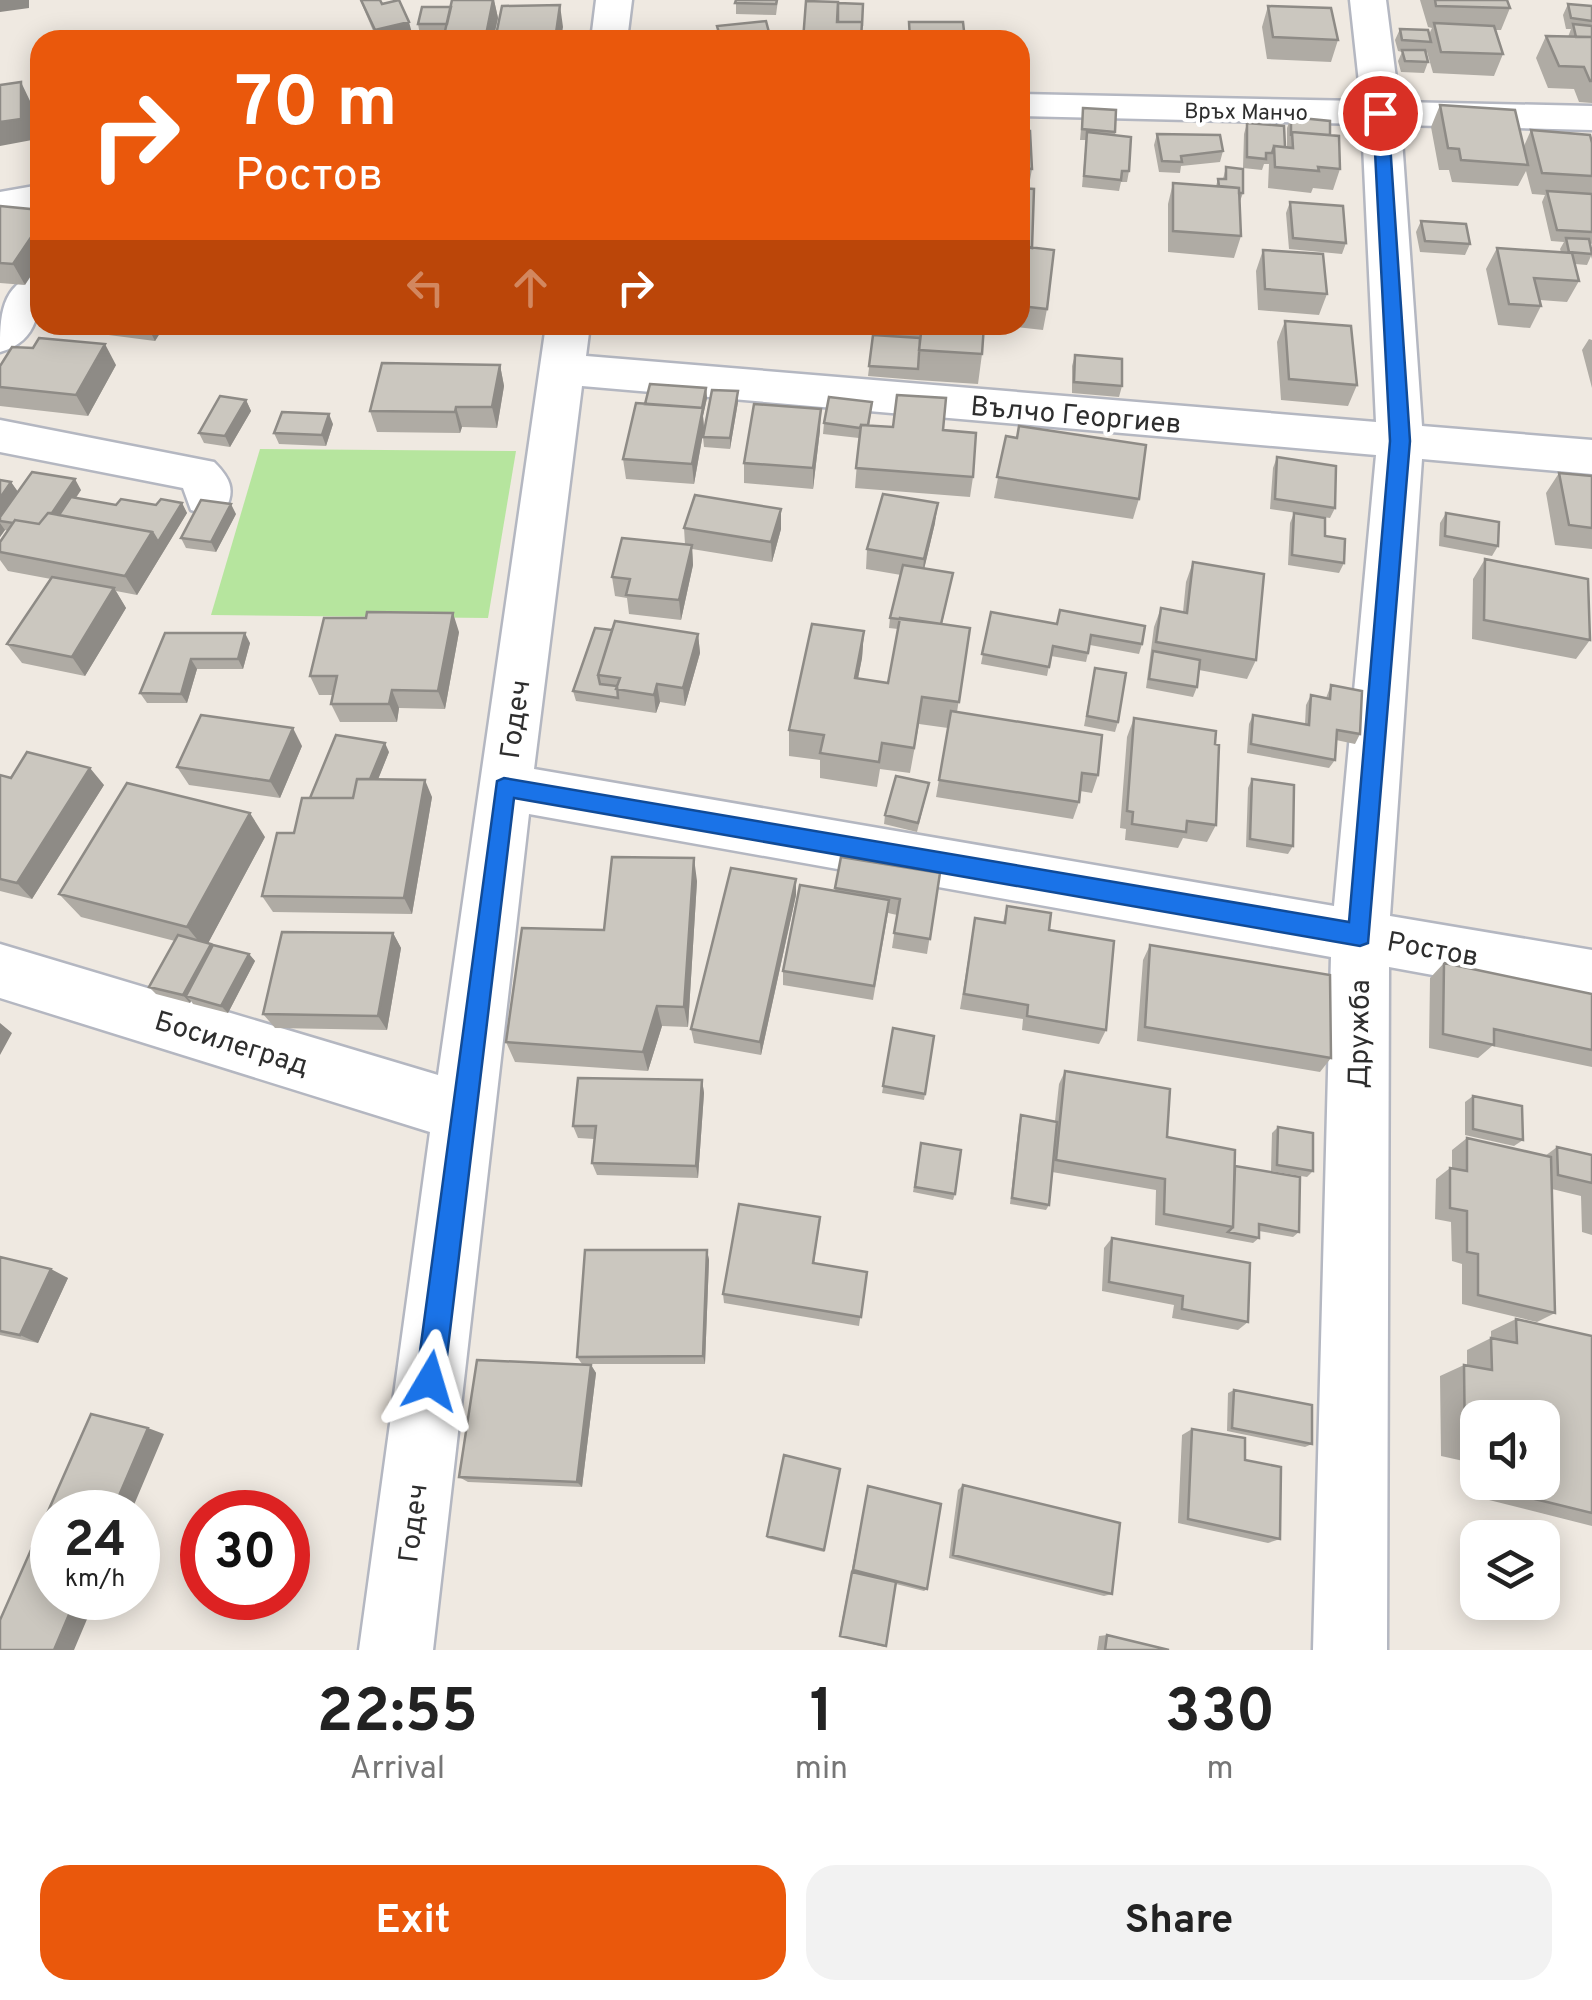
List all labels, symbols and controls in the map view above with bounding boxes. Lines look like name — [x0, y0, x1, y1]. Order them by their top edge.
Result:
text: 70 m — [235, 62, 398, 151]
icon: right — [70, 70, 200, 200]
pin — [1338, 71, 1423, 156]
icon: arrive — [1353, 86, 1408, 141]
street label: Връх Манчо — [1184, 99, 1308, 128]
text: Ростов — [235, 149, 383, 206]
icon: left — [398, 260, 453, 315]
icon: ahead — [503, 260, 558, 315]
icon: right — [608, 260, 663, 315]
street label: Вълчо Георгиев — [969, 390, 1183, 444]
street label: Годеч — [494, 678, 540, 761]
street label: Ростов — [1384, 925, 1481, 977]
street label: Дружба — [1342, 979, 1380, 1089]
street label: Босилеград — [150, 1004, 313, 1085]
position arrow — [378, 1329, 482, 1433]
map controls — [1460, 1400, 1560, 1620]
button: sound — [1460, 1400, 1560, 1500]
street label: Годеч — [392, 1482, 438, 1565]
speed limit sign: 30 — [180, 1490, 310, 1620]
text: 24 — [64, 1511, 126, 1574]
button: layers — [1460, 1520, 1560, 1620]
text: km/h — [65, 1564, 125, 1596]
text: 22:55 — [317, 1677, 478, 1753]
text: 1 — [809, 1677, 833, 1753]
text: 330 — [1165, 1677, 1275, 1753]
text: Arrival — [350, 1750, 445, 1790]
text: min — [795, 1750, 848, 1790]
text: m — [1206, 1750, 1234, 1790]
button: Exit — [40, 1865, 786, 1980]
button: Share — [806, 1865, 1552, 1980]

